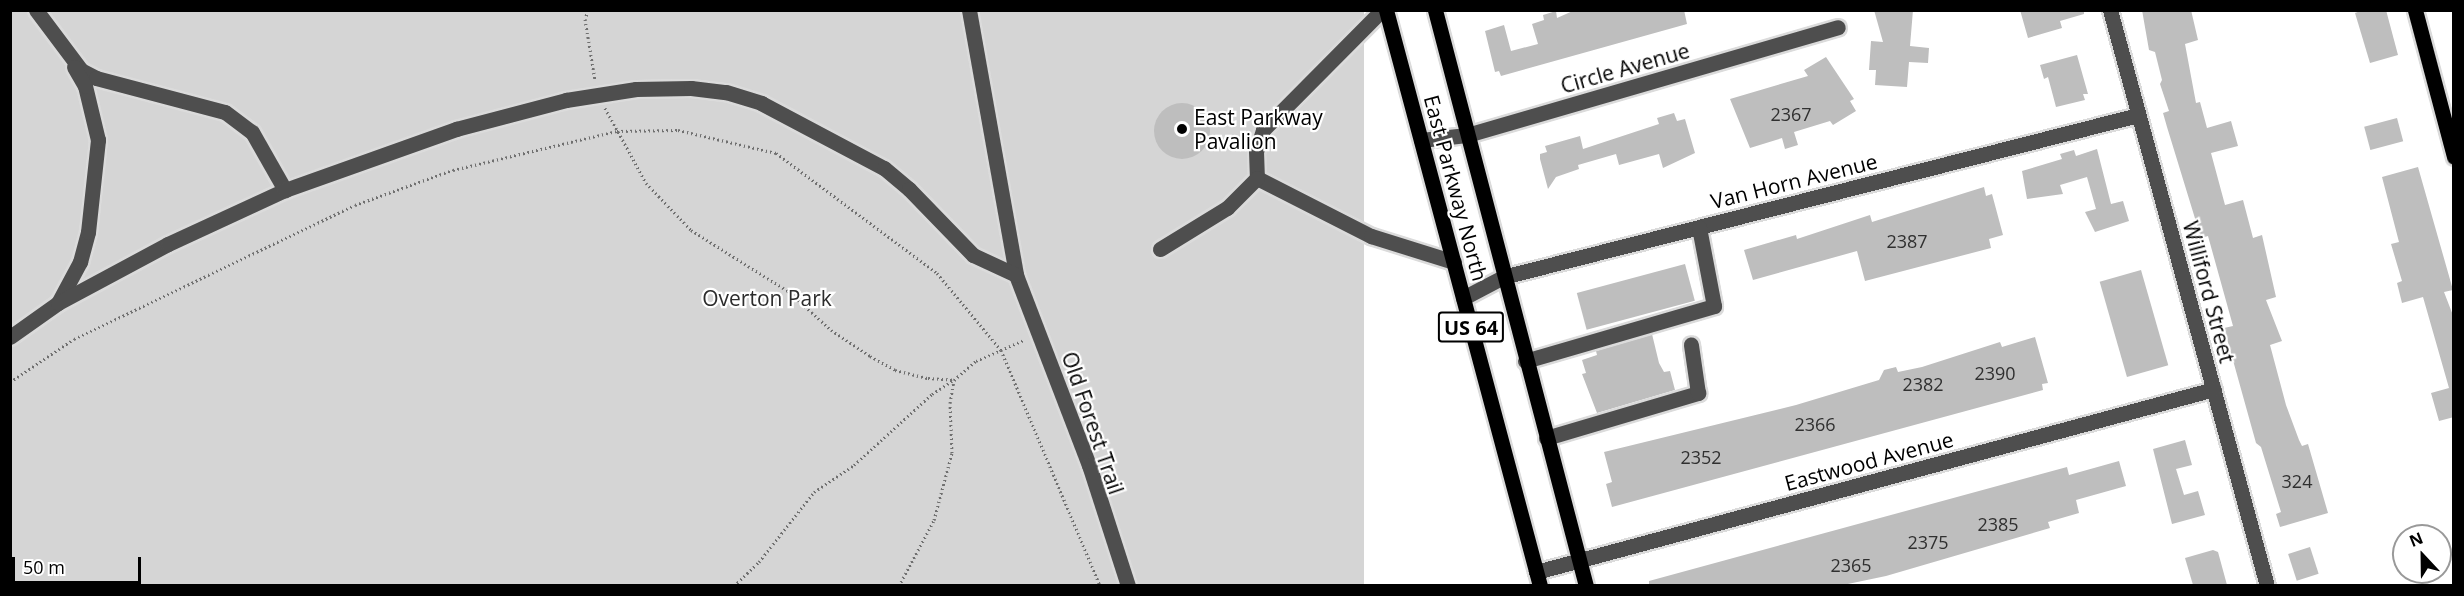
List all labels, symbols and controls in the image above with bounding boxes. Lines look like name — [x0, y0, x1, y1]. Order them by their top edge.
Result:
street label: Circle Avenue — [1558, 38, 1692, 98]
street label: East Parkway North — [1419, 92, 1493, 284]
house number: 2367 — [1770, 103, 1812, 125]
place label: East Parkway Pavalion — [1194, 104, 1323, 154]
marker: East Parkway Pavalion — [1175, 122, 1189, 136]
street label: Van Horn Avenue — [1708, 148, 1880, 214]
street label: Williford Street — [2178, 218, 2240, 366]
house number: 2387 — [1886, 230, 1928, 252]
park label: Overton Park — [702, 285, 832, 311]
road number: US 64 — [1436, 310, 1506, 344]
street label: Old Forest Trail — [1057, 348, 1129, 498]
house number: 2390 — [1974, 362, 2016, 384]
house number: 2382 — [1902, 373, 1944, 395]
house number: 2366 — [1794, 413, 1836, 435]
street label: Eastwood Avenue — [1782, 426, 1956, 496]
house number: 2352 — [1680, 446, 1722, 468]
house number: 324 — [2282, 470, 2312, 492]
house number: 2385 — [1977, 513, 2019, 535]
north arrow — [2392, 524, 2452, 584]
text: N — [2406, 527, 2426, 552]
house number: 2375 — [1907, 531, 1949, 553]
scale bar — [15, 545, 144, 583]
house number: 2365 — [1830, 554, 1872, 576]
text: 50 m — [23, 555, 65, 579]

